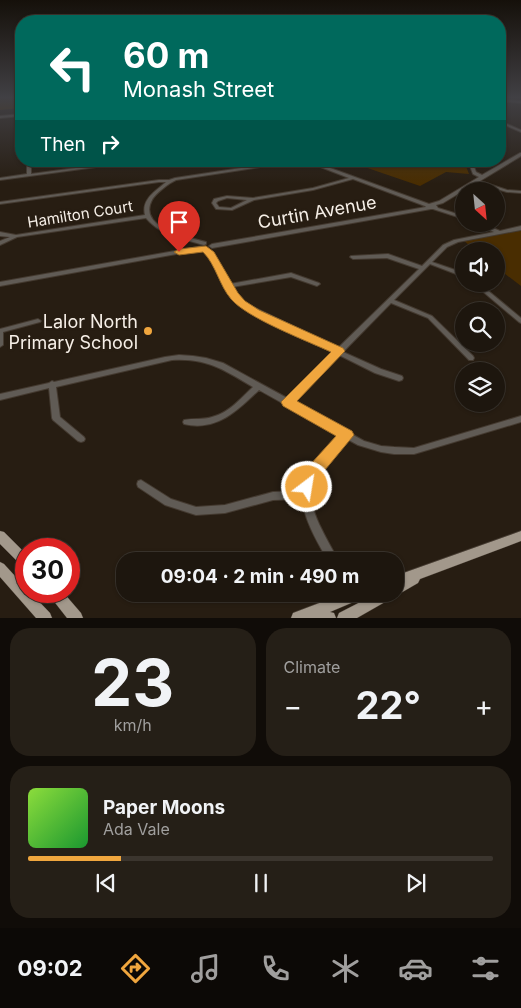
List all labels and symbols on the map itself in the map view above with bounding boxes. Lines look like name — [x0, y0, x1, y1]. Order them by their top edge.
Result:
north arrow — [455, 182, 505, 232]
street label: Curtin Avenue — [256, 191, 378, 233]
street label: Hamilton Court — [26, 196, 134, 232]
pin — [158, 201, 200, 252]
place label: Lalor North Primary School — [9, 311, 138, 353]
marker: Lalor North Primary School — [142, 325, 154, 337]
position arrow — [280, 460, 332, 512]
speed limit sign: 30 — [15, 538, 80, 603]

